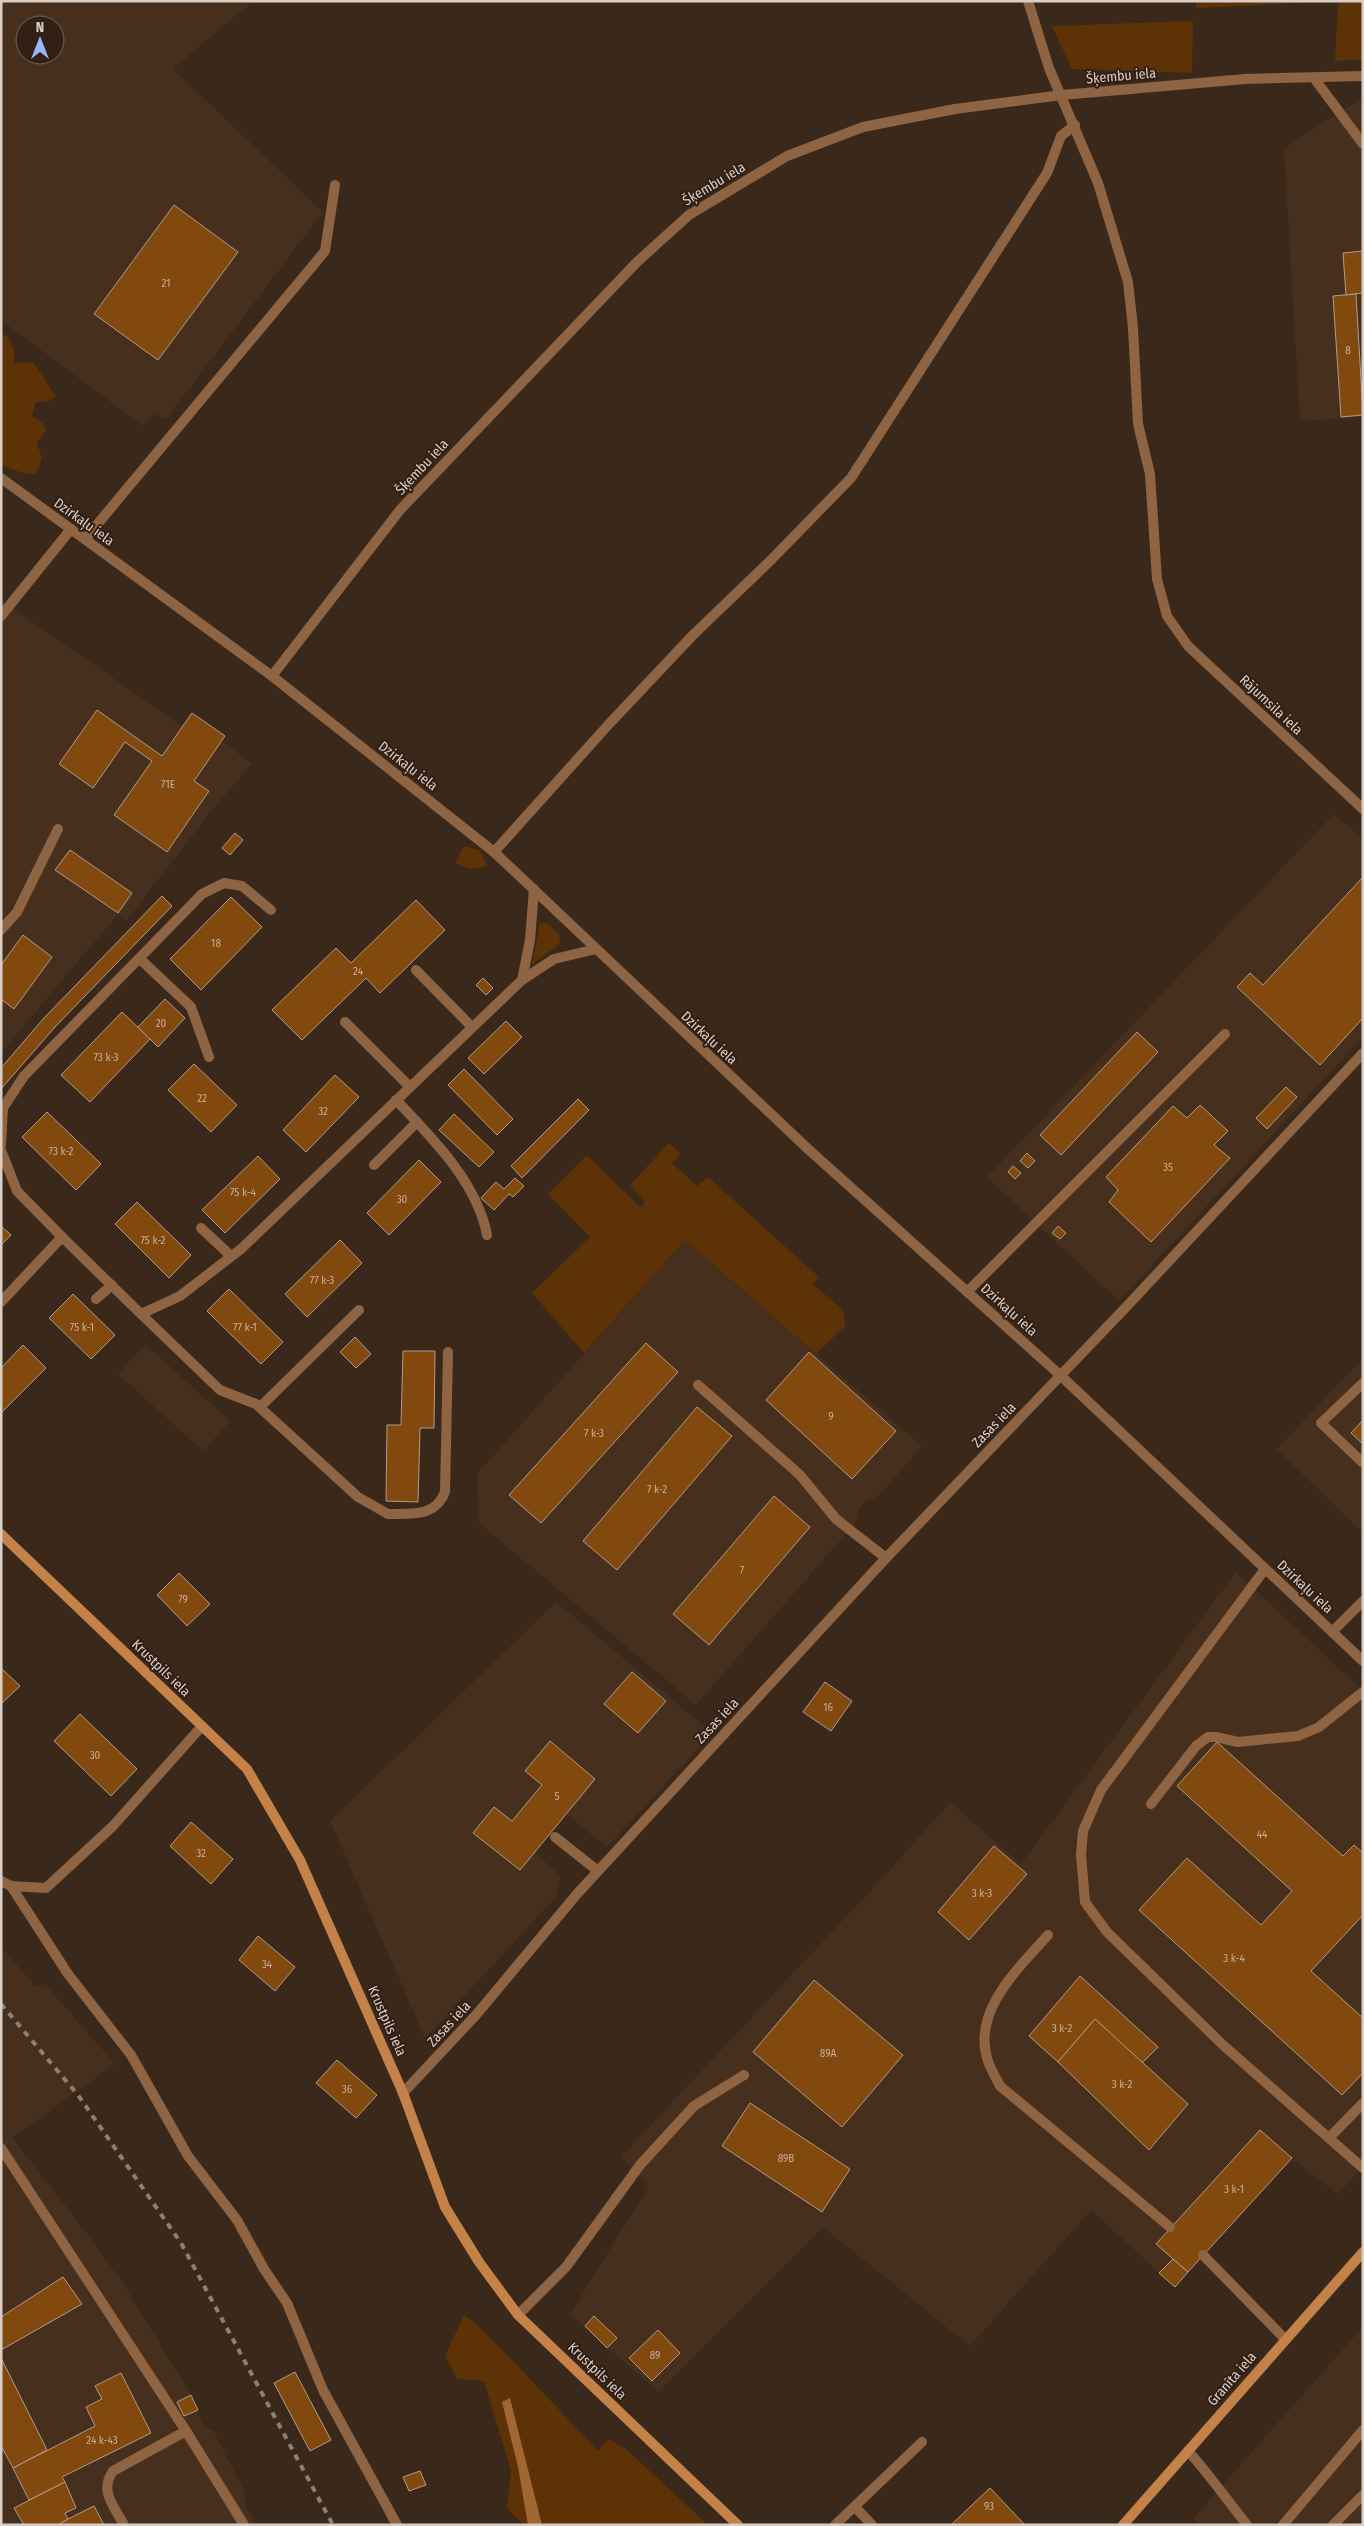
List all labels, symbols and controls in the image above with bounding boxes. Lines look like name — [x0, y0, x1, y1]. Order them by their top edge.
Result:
north arrow — [15, 15, 65, 65]
text: N — [36, 19, 44, 36]
street label: Šķembu iela — [1085, 63, 1157, 89]
street label: Šķembu iela — [679, 158, 749, 210]
house number: 21 — [162, 277, 170, 290]
house number: 8 — [1345, 344, 1351, 357]
street label: Šķembu iela — [391, 435, 453, 499]
street label: Dzirkaļu iela — [50, 494, 118, 550]
street label: Rājumsila iela — [1236, 671, 1306, 739]
street label: Dzirkaļu iela — [374, 738, 441, 795]
house number: 71E — [161, 778, 175, 791]
house number: 18 — [211, 937, 221, 950]
house number: 24 — [353, 965, 364, 978]
street label: Dzirkaļu iela — [677, 1008, 741, 1069]
house number: 20 — [156, 1017, 167, 1030]
house number: 73 k-3 — [93, 1051, 119, 1064]
house number: 22 — [197, 1092, 207, 1105]
house number: 32 — [318, 1105, 328, 1118]
house number: 73 k-2 — [49, 1145, 74, 1158]
house number: 35 — [1163, 1161, 1173, 1174]
house number: 75 k-4 — [230, 1186, 257, 1199]
house number: 30 — [397, 1193, 408, 1206]
house number: 75 k-2 — [141, 1234, 166, 1247]
house number: 77 k-3 — [310, 1274, 334, 1287]
street label: Dzirkaļu iela — [976, 1280, 1041, 1341]
house number: 75 k-1 — [70, 1321, 94, 1334]
house number: 77 k-1 — [233, 1321, 257, 1334]
street label: Zasas iela — [968, 1399, 1020, 1451]
house number: 9 — [828, 1410, 834, 1423]
house number: 7 k-3 — [584, 1427, 604, 1440]
house number: 7 k-2 — [647, 1483, 667, 1496]
street label: Dzirkaļu iela — [1273, 1557, 1337, 1618]
house number: 7 — [740, 1564, 745, 1577]
house number: 79 — [178, 1593, 188, 1606]
street label: Krustpils iela — [128, 1636, 194, 1700]
street label: Zasas iela — [692, 1695, 742, 1747]
house number: 16 — [823, 1701, 833, 1714]
house number: 30 — [90, 1749, 101, 1762]
house number: 5 — [554, 1790, 560, 1803]
house number: 44 — [1257, 1828, 1268, 1841]
house number: 32 — [196, 1847, 206, 1860]
house number: 3 k-3 — [972, 1887, 992, 1900]
house number: 3 k-4 — [1223, 1952, 1245, 1965]
house number: 34 — [262, 1958, 273, 1971]
street label: Krustpils iela — [364, 1983, 410, 2059]
street label: Zasas iela — [424, 1998, 474, 2050]
house number: 3 k-2 — [1052, 2022, 1072, 2035]
house number: 89A — [820, 2047, 836, 2060]
house number: 3 k-2 — [1112, 2078, 1132, 2091]
house number: 36 — [342, 2083, 353, 2096]
house number: 89B — [778, 2152, 794, 2165]
house number: 3 k-1 — [1224, 2183, 1244, 2196]
street label: Krustpils iela — [564, 2339, 630, 2403]
street label: Granīta iela — [1204, 2348, 1260, 2409]
house number: 89 — [650, 2349, 660, 2362]
house number: 24 k-43 — [86, 2434, 118, 2447]
house number: 93 — [984, 2500, 994, 2513]

